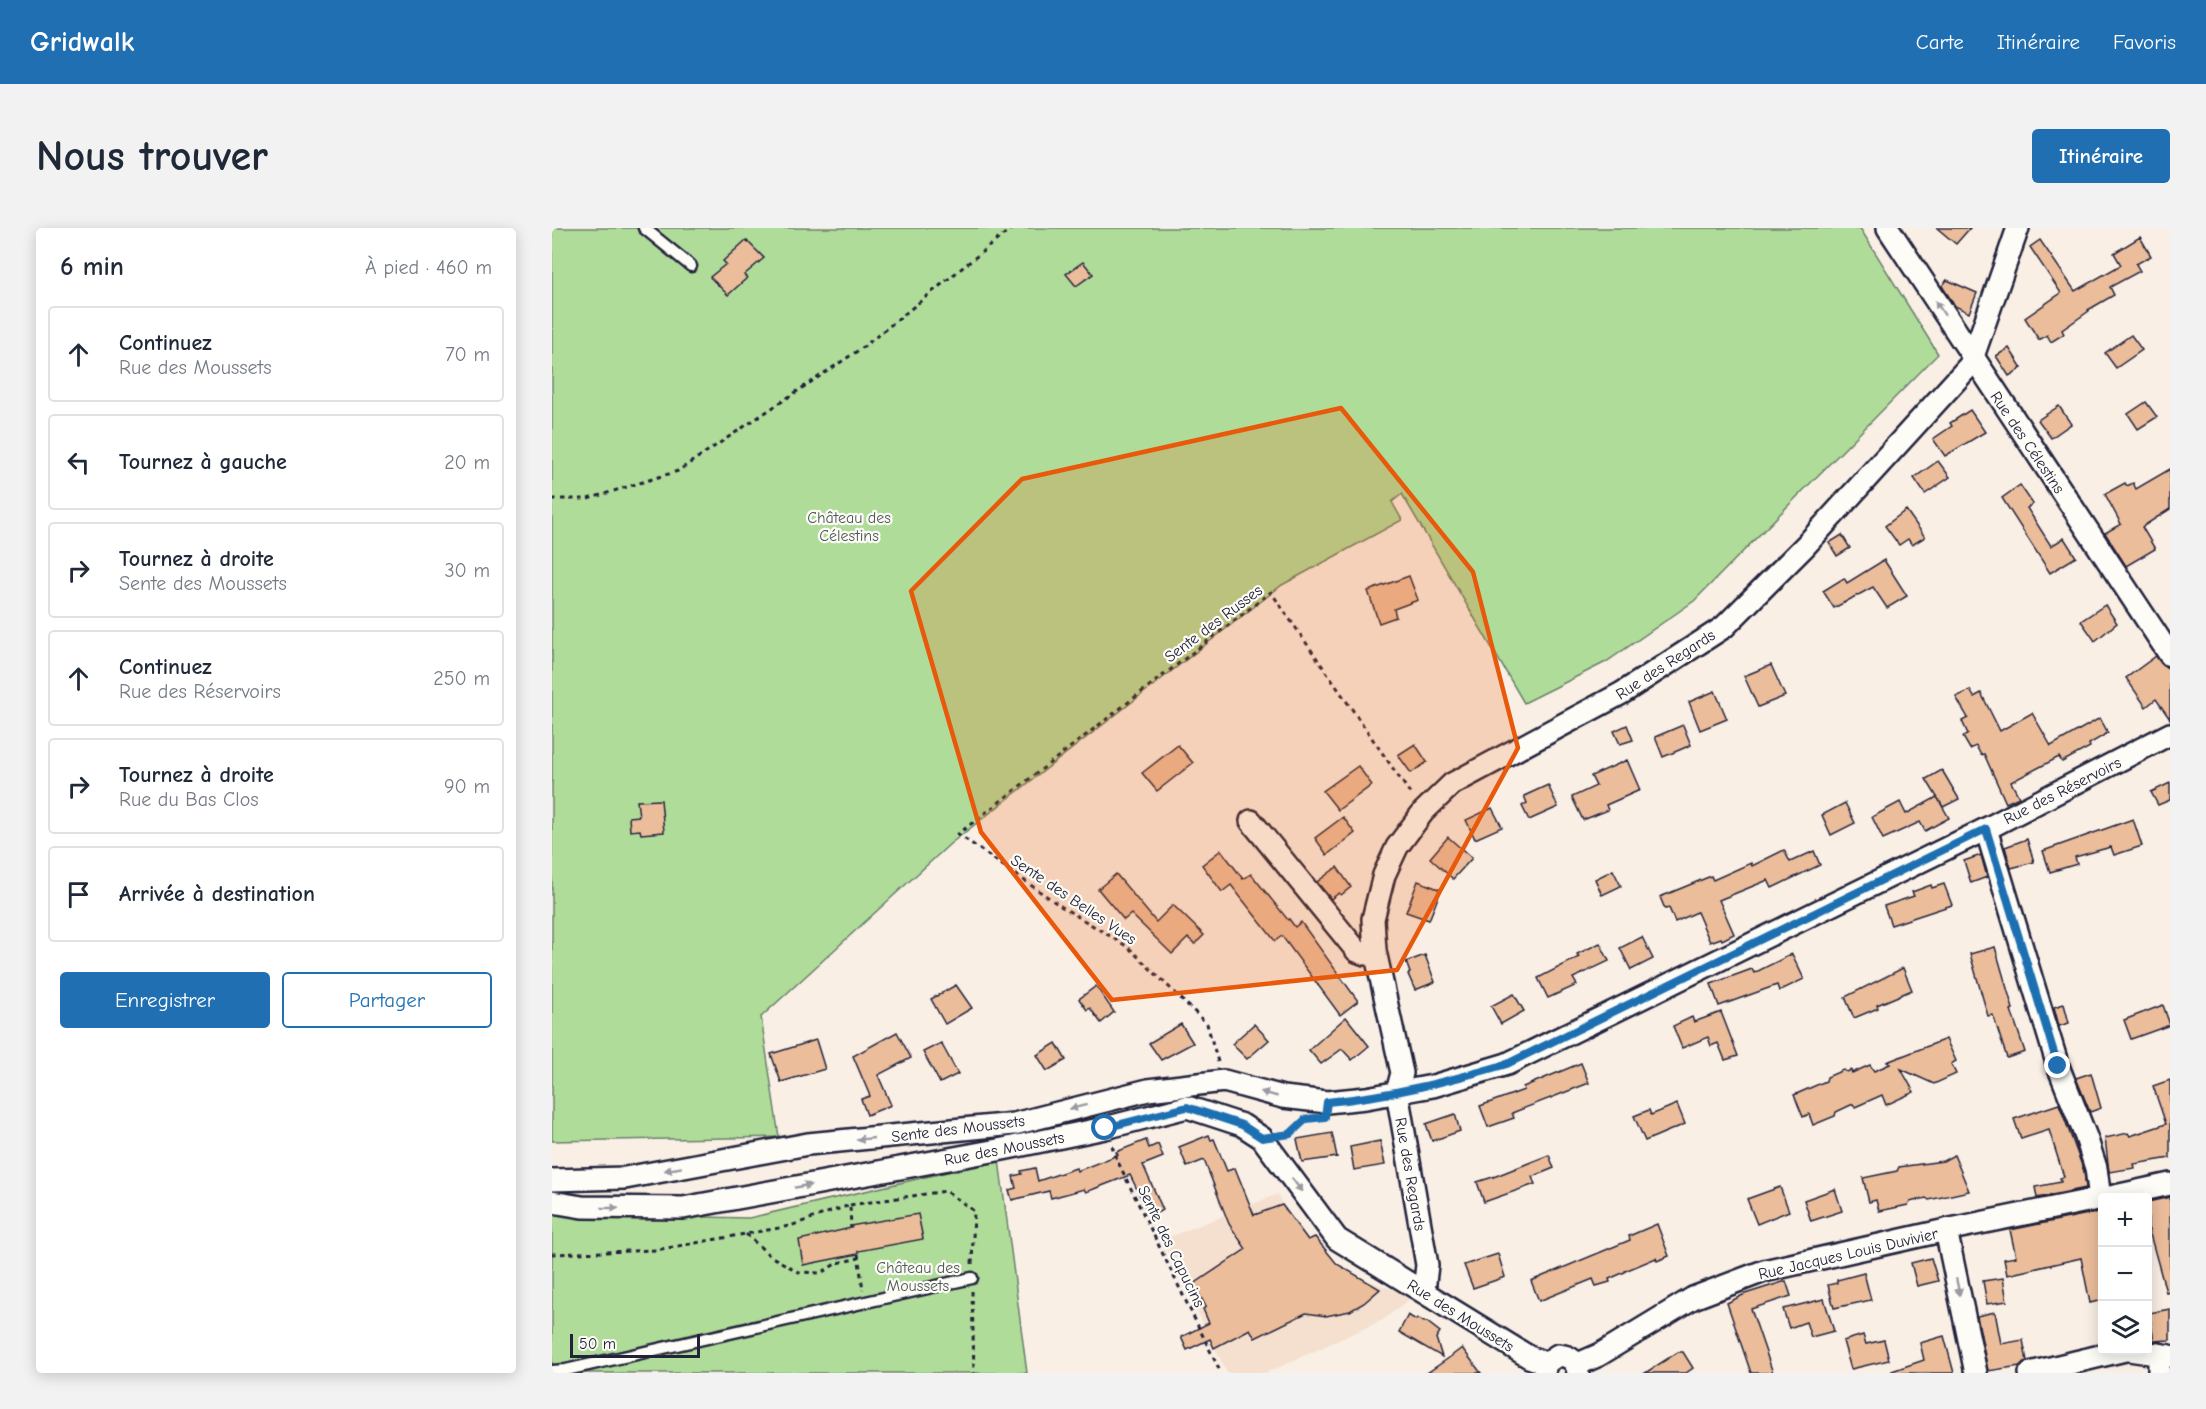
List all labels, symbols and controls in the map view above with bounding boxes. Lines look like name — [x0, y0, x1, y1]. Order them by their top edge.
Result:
text: Gridwalk — [30, 26, 134, 58]
text: Carte — [1916, 30, 1964, 54]
text: Itinéraire — [1997, 30, 2080, 54]
text: Favoris — [2113, 30, 2176, 54]
button: Itinéraire — [2032, 129, 2170, 183]
text: Nous trouver — [36, 132, 268, 181]
text: 6 min — [60, 252, 124, 282]
text: À pied · 460 m — [365, 256, 492, 279]
one-way arrow — [1935, 300, 1946, 316]
text: Continuez — [119, 330, 212, 356]
icon: ahead — [62, 338, 95, 371]
text: 70 m — [445, 343, 490, 366]
text: Rue des Moussets — [119, 356, 272, 379]
street label: Rue des Célestins — [1986, 388, 2068, 497]
icon: left — [62, 446, 95, 479]
text: Tournez à gauche — [119, 449, 287, 475]
text: 20 m — [444, 451, 490, 474]
park label: Château des Célestins — [807, 509, 891, 545]
text: Tournez à droite — [119, 546, 274, 572]
icon: right — [62, 554, 95, 587]
text: 30 m — [444, 559, 490, 582]
text: Sente des Moussets — [119, 572, 287, 595]
street label: Sente des Russes — [1161, 581, 1266, 666]
street label: Rue des Regards — [1613, 626, 1719, 704]
text: Continuez — [119, 654, 212, 680]
icon: ahead — [62, 662, 95, 695]
text: 250 m — [433, 667, 490, 690]
text: Rue des Réservoirs — [119, 680, 281, 703]
street label: Rue des Réservoirs — [2001, 753, 2124, 828]
text: Tournez à droite — [119, 762, 274, 788]
icon: right — [62, 770, 95, 803]
text: 90 m — [444, 775, 490, 798]
text: Rue du Bas Clos — [119, 788, 258, 811]
street label: Sente des Belles Vues — [1007, 851, 1140, 949]
icon: arrive — [62, 878, 95, 911]
text: Arrivée à destination — [119, 881, 315, 907]
button: Enregistrer — [60, 972, 270, 1028]
button: Partager — [282, 972, 492, 1028]
route end — [2044, 1052, 2070, 1078]
one-way arrow — [1260, 1088, 1278, 1098]
one-way arrow — [1069, 1103, 1087, 1113]
street label: Sente des Moussets — [890, 1112, 1026, 1146]
route start — [1091, 1114, 1117, 1140]
street label: Rue des Regards — [1391, 1116, 1429, 1233]
street label: Rue des Moussets — [943, 1128, 1066, 1169]
one-way arrow — [856, 1134, 875, 1144]
one-way arrow — [663, 1165, 682, 1174]
one-way arrow — [1291, 1177, 1303, 1193]
one-way arrow — [794, 1181, 813, 1190]
street label: Sente des Capucins — [1134, 1183, 1209, 1311]
map controls — [2098, 1193, 2152, 1355]
button: + — [2098, 1193, 2152, 1247]
one-way arrow — [601, 1203, 620, 1212]
street label: Rue Jacques Louis Duvivier — [1757, 1224, 1941, 1283]
button: − — [2098, 1247, 2152, 1301]
park label: Château des Moussets — [876, 1259, 960, 1295]
street label: Rue des Moussets — [1404, 1276, 1517, 1356]
one-way arrow — [1954, 1278, 1963, 1297]
button: layers — [2098, 1301, 2152, 1355]
scale bar — [570, 1331, 700, 1358]
text: 50 m — [579, 1335, 616, 1353]

